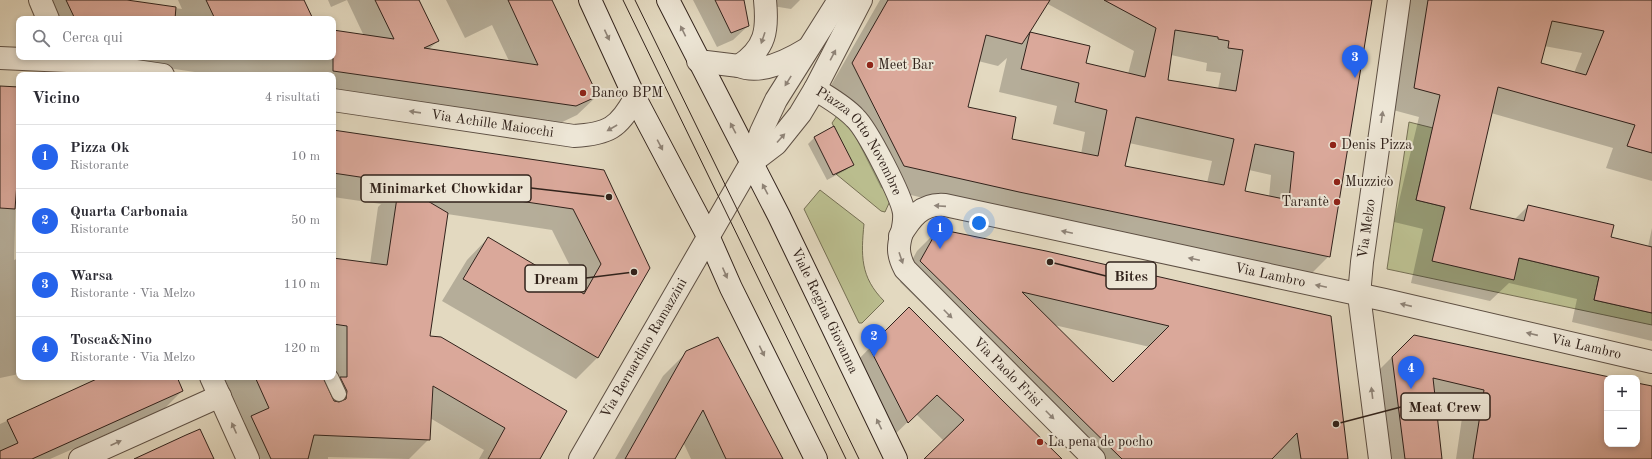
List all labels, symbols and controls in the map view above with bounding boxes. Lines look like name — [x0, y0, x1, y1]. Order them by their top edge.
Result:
search box — [16, 16, 336, 60]
one-way arrow — [680, 25, 686, 36]
icon: search — [30, 27, 52, 49]
one-way arrow — [604, 30, 610, 41]
text: Cerca qui — [62, 31, 123, 46]
one-way arrow — [760, 32, 766, 44]
pin: 3 — [1342, 45, 1368, 78]
one-way arrow — [830, 49, 837, 61]
place label: Meet Bar — [878, 58, 934, 72]
marker: Meet Bar — [865, 60, 875, 70]
one-way arrow — [784, 75, 791, 87]
street label: Piazza Otto Novembre — [814, 84, 904, 197]
place label: Banco BPM — [591, 86, 663, 100]
marker: Banco BPM — [578, 88, 588, 98]
text: Vicino — [32, 90, 80, 107]
text: 4 risultati — [265, 91, 320, 104]
street label: Via Achille Maiocchi — [430, 108, 555, 140]
one-way arrow — [409, 109, 421, 115]
one-way arrow — [1379, 111, 1385, 124]
one-way arrow — [730, 123, 737, 134]
one-way arrow — [606, 125, 618, 132]
one-way arrow — [776, 133, 786, 143]
place label: Denis Pizza — [1341, 138, 1412, 152]
one-way arrow — [657, 139, 663, 151]
marker: Denis Pizza — [1328, 140, 1338, 150]
text: Pizza Ok — [70, 141, 130, 156]
text: 1 — [41, 150, 49, 163]
text: 10 m — [291, 150, 320, 163]
text: Ristorante — [70, 159, 129, 172]
callout: Minimarket Chowkidar — [361, 175, 531, 202]
place label: Muzzicò — [1345, 175, 1393, 189]
marker: Muzzicò — [1332, 177, 1342, 187]
text: Minimarket Chowkidar — [369, 182, 524, 197]
one-way arrow — [762, 184, 769, 195]
place label: Tarantè — [1281, 195, 1329, 209]
marker: Tarantè — [1332, 197, 1342, 207]
street label: Via Melzo — [1356, 198, 1378, 259]
one-way arrow — [934, 202, 946, 209]
text: Quarta Carbonaia — [70, 205, 188, 220]
your location — [969, 213, 989, 233]
text: 2 — [41, 214, 49, 227]
text: 50 m — [291, 214, 320, 227]
pin: 1 — [927, 216, 953, 249]
text: Ristorante — [70, 223, 129, 236]
one-way arrow — [1061, 228, 1073, 234]
street label: Viale Regina Giovanna — [788, 246, 861, 376]
one-way arrow — [898, 253, 904, 265]
one-way arrow — [1188, 256, 1200, 262]
street label: Via Lambro — [1233, 261, 1307, 290]
callout: Bites — [1106, 262, 1156, 289]
callout: Dream — [525, 265, 586, 292]
one-way arrow — [722, 268, 728, 279]
text: Warsa — [70, 269, 113, 284]
text: Bites — [1114, 270, 1148, 285]
text: Dream — [533, 273, 579, 288]
street label: Via Bernardino Ramazzini — [598, 276, 690, 420]
text: 3 — [41, 278, 49, 291]
text: 110 m — [283, 278, 320, 291]
one-way arrow — [1315, 283, 1328, 289]
text: Ristorante · Via Melzo — [70, 287, 195, 300]
one-way arrow — [1399, 301, 1412, 307]
one-way arrow — [943, 309, 953, 319]
pin: 2 — [861, 324, 887, 357]
one-way arrow — [1526, 331, 1538, 337]
street label: Via Lambro — [1549, 332, 1623, 362]
text: Tosca&Nino — [70, 333, 152, 348]
street label: Via Paolo Frisi — [970, 335, 1045, 409]
text: 4 — [41, 342, 49, 355]
text: 120 m — [283, 342, 320, 355]
one-way arrow — [759, 345, 766, 356]
text: Ristorante · Via Melzo — [70, 351, 195, 364]
pin: 4 — [1398, 356, 1424, 389]
map controls — [1604, 375, 1640, 447]
button: + — [1604, 375, 1640, 411]
one-way arrow — [1369, 386, 1375, 399]
callout: Meat Crew — [1401, 393, 1490, 420]
text: Meat Crew — [1409, 401, 1482, 416]
one-way arrow — [1045, 410, 1055, 420]
button: − — [1604, 411, 1640, 447]
one-way arrow — [876, 418, 882, 430]
one-way arrow — [231, 422, 237, 433]
place label: La pena de pocho — [1048, 435, 1153, 449]
marker: La pena de pocho — [1035, 437, 1045, 447]
one-way arrow — [110, 440, 121, 446]

